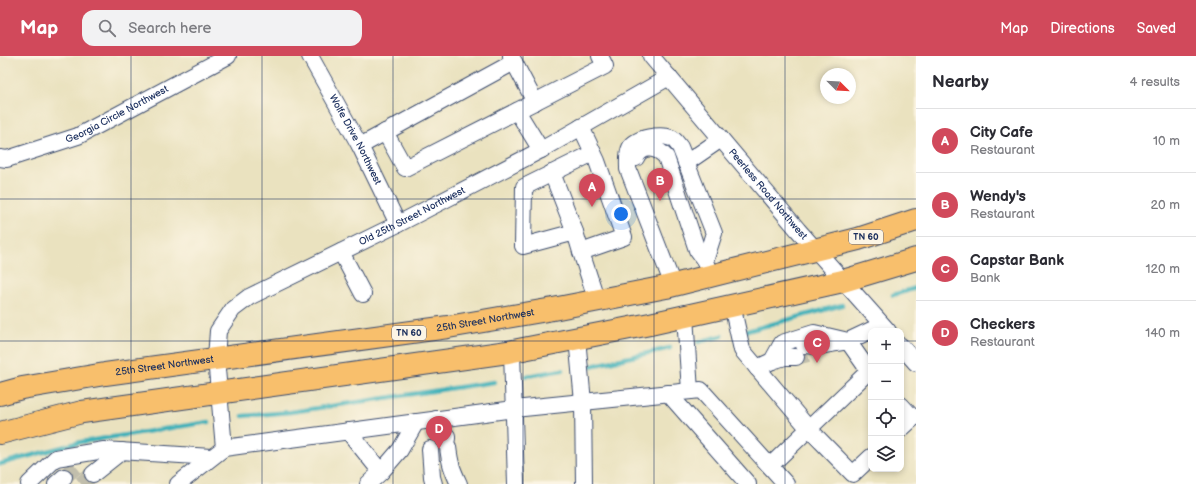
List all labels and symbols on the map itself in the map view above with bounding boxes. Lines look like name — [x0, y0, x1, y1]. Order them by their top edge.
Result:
north arrow — [820, 68, 856, 104]
street label: Georgia Circle Northwest — [64, 83, 170, 146]
street label: Wolfe Drive Northwest — [327, 92, 384, 187]
street label: Peerless Road Northwest — [726, 146, 810, 242]
pin: B — [647, 168, 673, 201]
pin: A — [579, 174, 605, 207]
street label: Old 25th Street Northwest — [357, 184, 467, 248]
your location — [611, 204, 631, 224]
road number: TN 60 — [849, 230, 883, 244]
street label: 25th Street Northwest — [436, 306, 535, 335]
road number: TN 60 — [392, 326, 426, 340]
pin: C — [804, 330, 830, 363]
street label: 25th Street Northwest — [115, 353, 214, 379]
pin: D — [426, 416, 452, 449]

